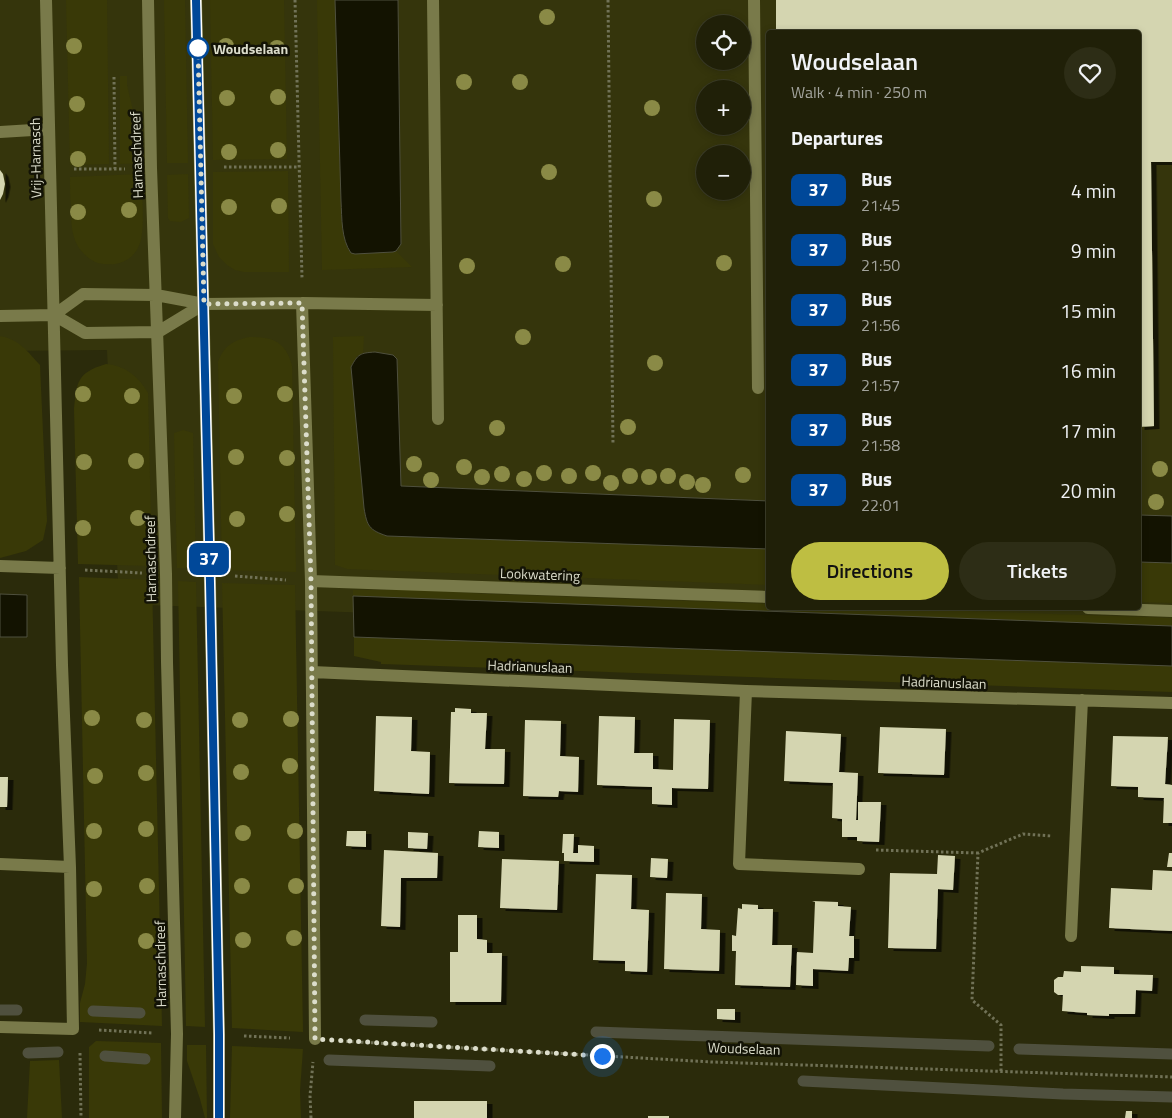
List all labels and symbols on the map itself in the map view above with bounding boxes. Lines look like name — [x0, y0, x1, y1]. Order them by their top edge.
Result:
marker: Woudselaan — [187, 37, 209, 59]
place label: Woudselaan — [213, 38, 288, 59]
street label: Harnaschdreef — [124, 111, 148, 199]
street label: Vrij-Harnasch — [24, 117, 46, 199]
street label: Harnaschdreef — [139, 515, 161, 603]
line badge: 37 — [186, 543, 232, 575]
street label: Lookwatering — [499, 562, 581, 586]
street label: Hadrianuslaan — [487, 654, 573, 678]
street label: Hadrianuslaan — [901, 670, 987, 694]
street label: Harnaschdreef — [149, 920, 171, 1008]
street label: Woudselaan — [707, 1036, 781, 1060]
your location — [590, 1044, 615, 1069]

